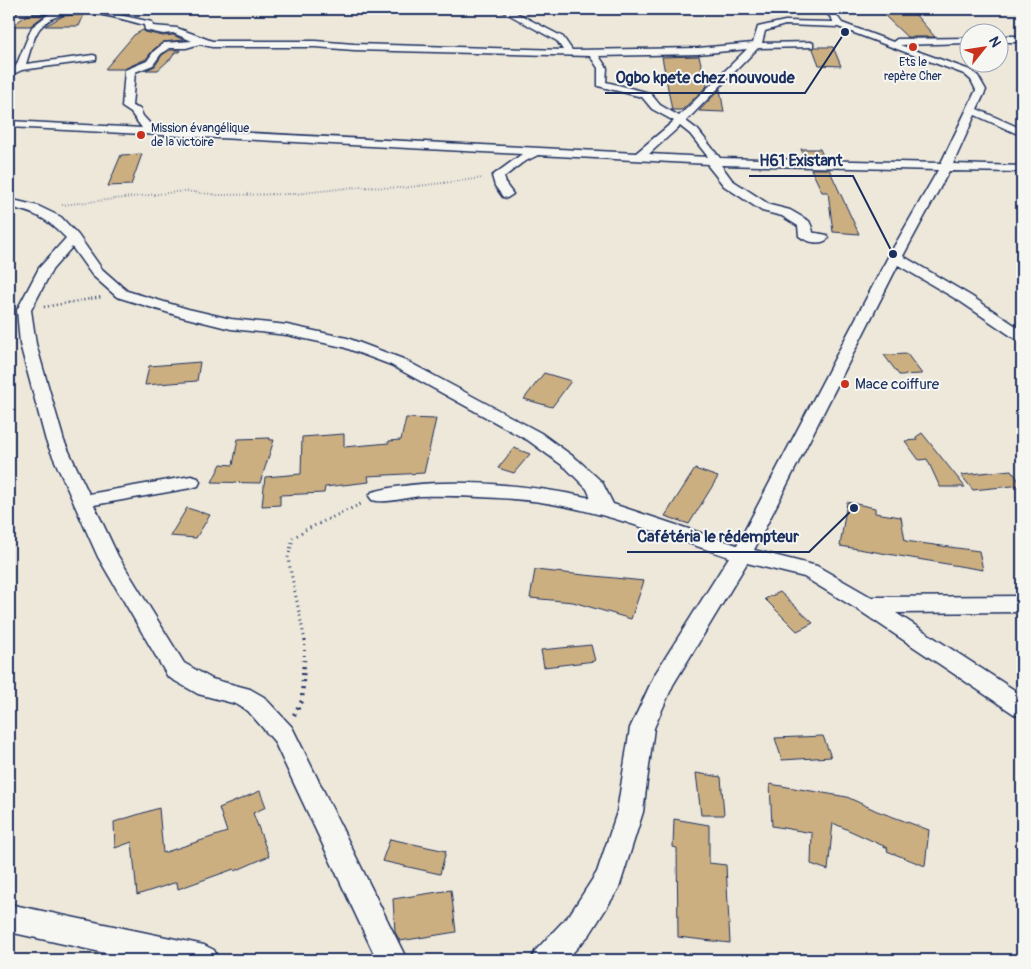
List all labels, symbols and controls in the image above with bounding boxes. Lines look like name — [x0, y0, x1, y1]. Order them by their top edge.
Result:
north arrow — [958, 22, 1008, 72]
text: N — [985, 33, 1005, 50]
marker: Ets le repère Cher — [907, 41, 919, 53]
place label: Ets le repère Cher — [884, 55, 943, 84]
callout: Ogbo kpete chez nouvoude — [605, 62, 805, 93]
text: Ogbo kpete chez nouvoude — [615, 68, 796, 88]
place label: Mission évangélique de la victoire — [151, 121, 249, 150]
marker: Mission évangélique de la victoire — [135, 129, 147, 141]
callout: H61 Existant — [749, 145, 853, 176]
text: H61 Existant — [759, 151, 843, 171]
place label: Mace coiffure — [855, 375, 940, 394]
marker: Mace coiffure — [839, 378, 851, 390]
callout: Cafétéria le rédempteur — [627, 521, 809, 552]
text: Cafétéria le rédempteur — [637, 527, 799, 547]

